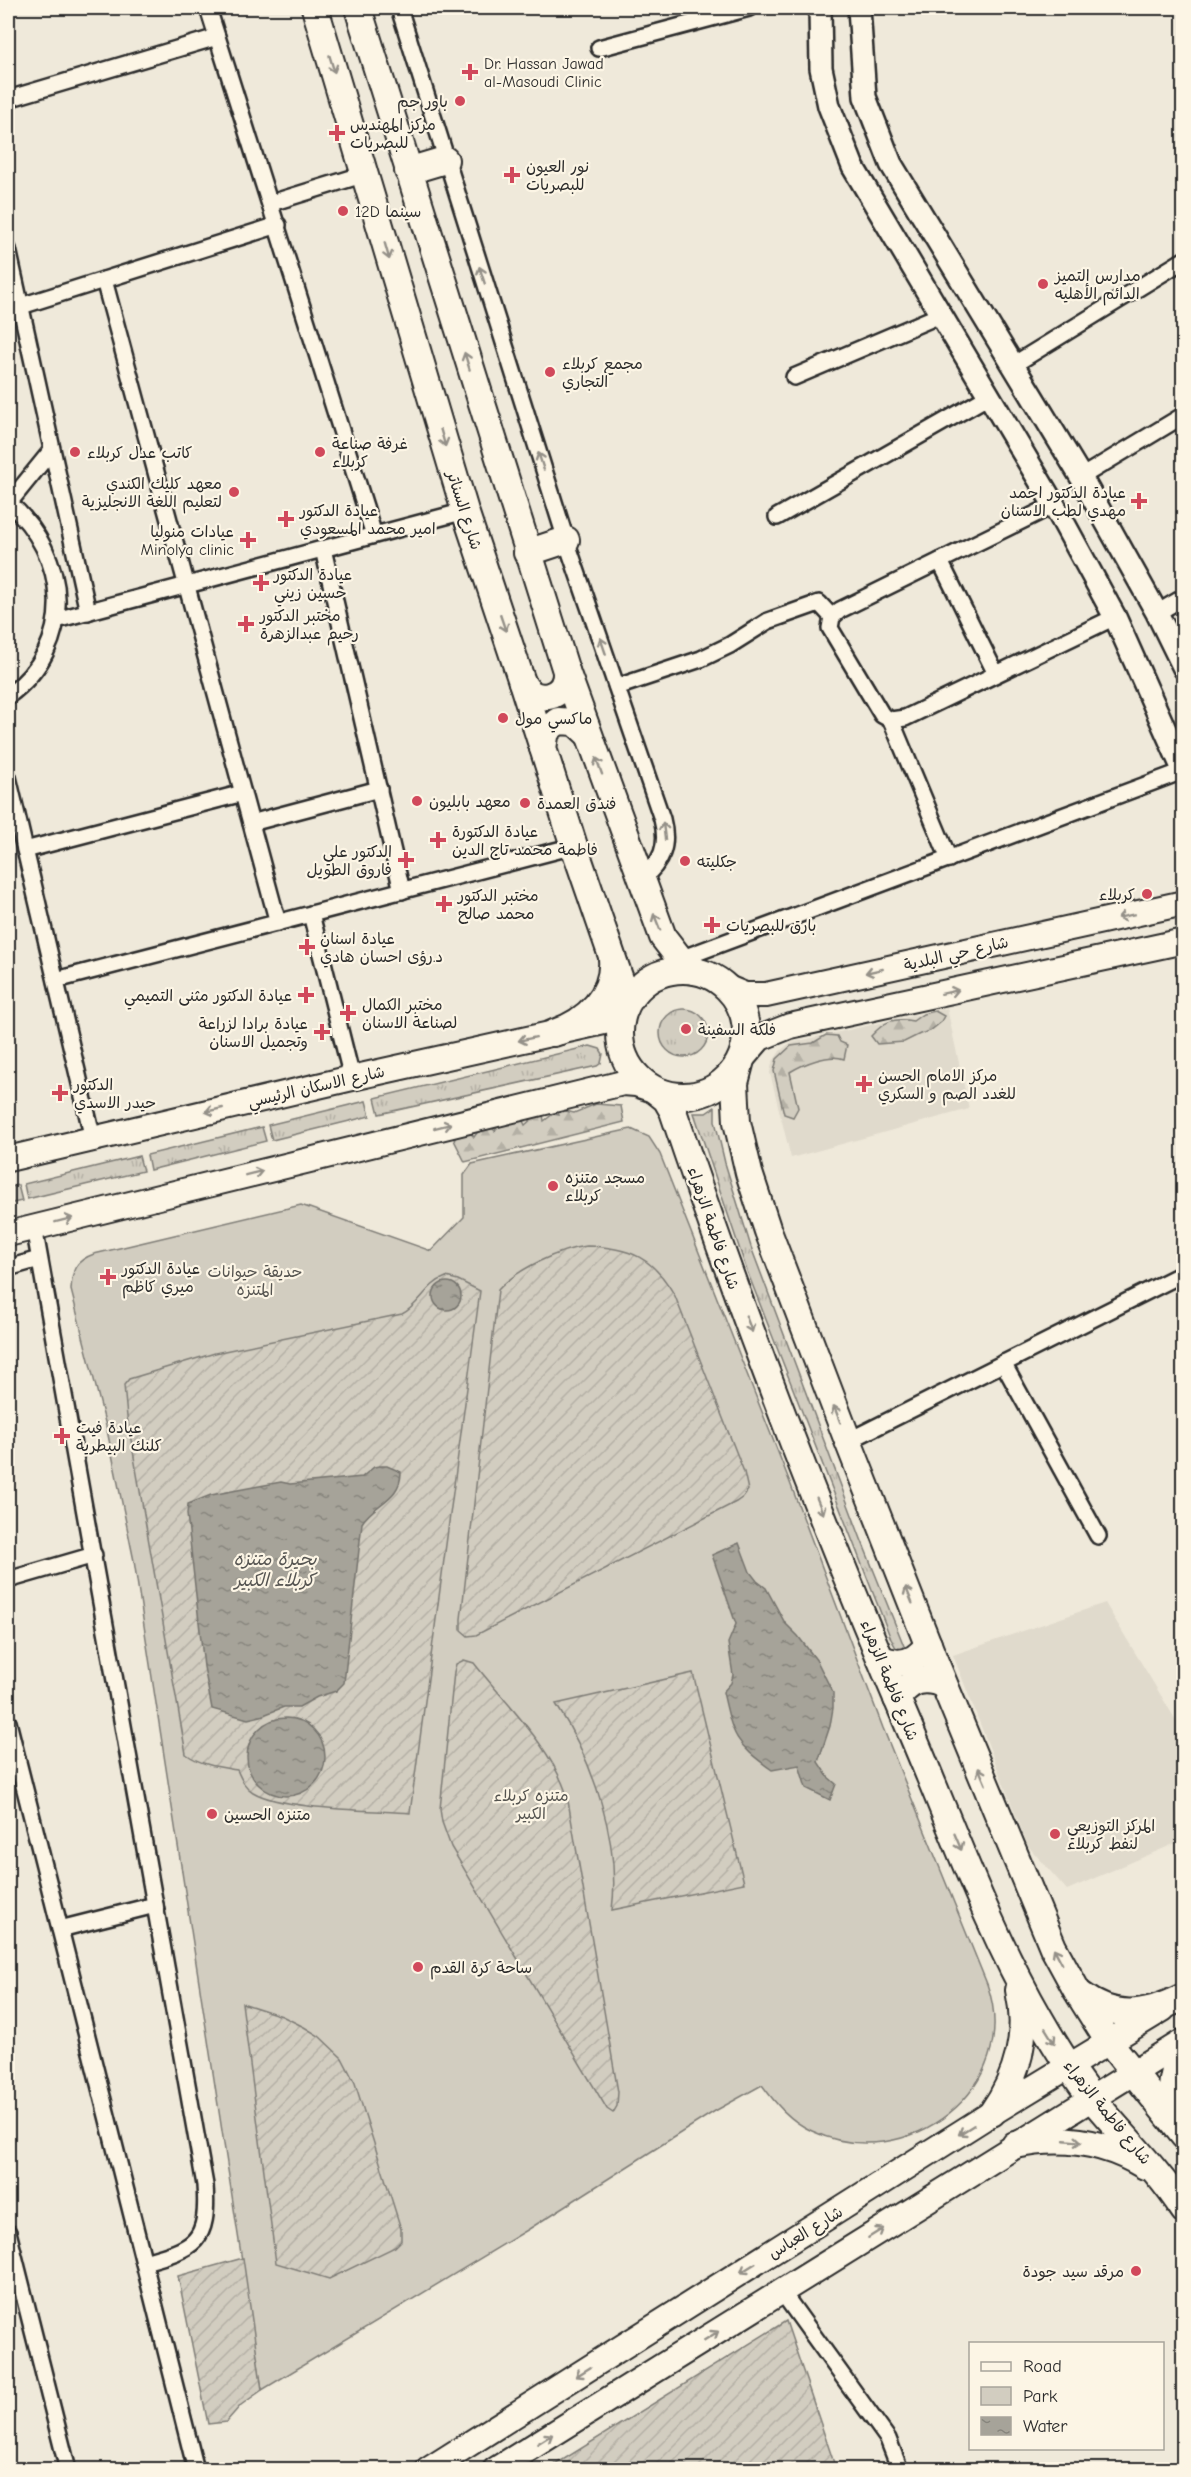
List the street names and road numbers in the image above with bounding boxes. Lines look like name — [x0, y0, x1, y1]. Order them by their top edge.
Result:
street label: شارع السناتر — [440, 467, 485, 553]
street label: شارع حي البلدية — [902, 933, 1011, 980]
street label: شارع الاسكان الرئيسي — [246, 1062, 387, 1116]
street label: شارع فاطمة الزهراء — [682, 1165, 742, 1293]
street label: شارع فاطمة الزهراء — [855, 1617, 921, 1744]
street label: شارع فاطمة الزهراء — [1058, 2057, 1155, 2170]
street label: شارع العباس — [765, 2203, 847, 2265]

